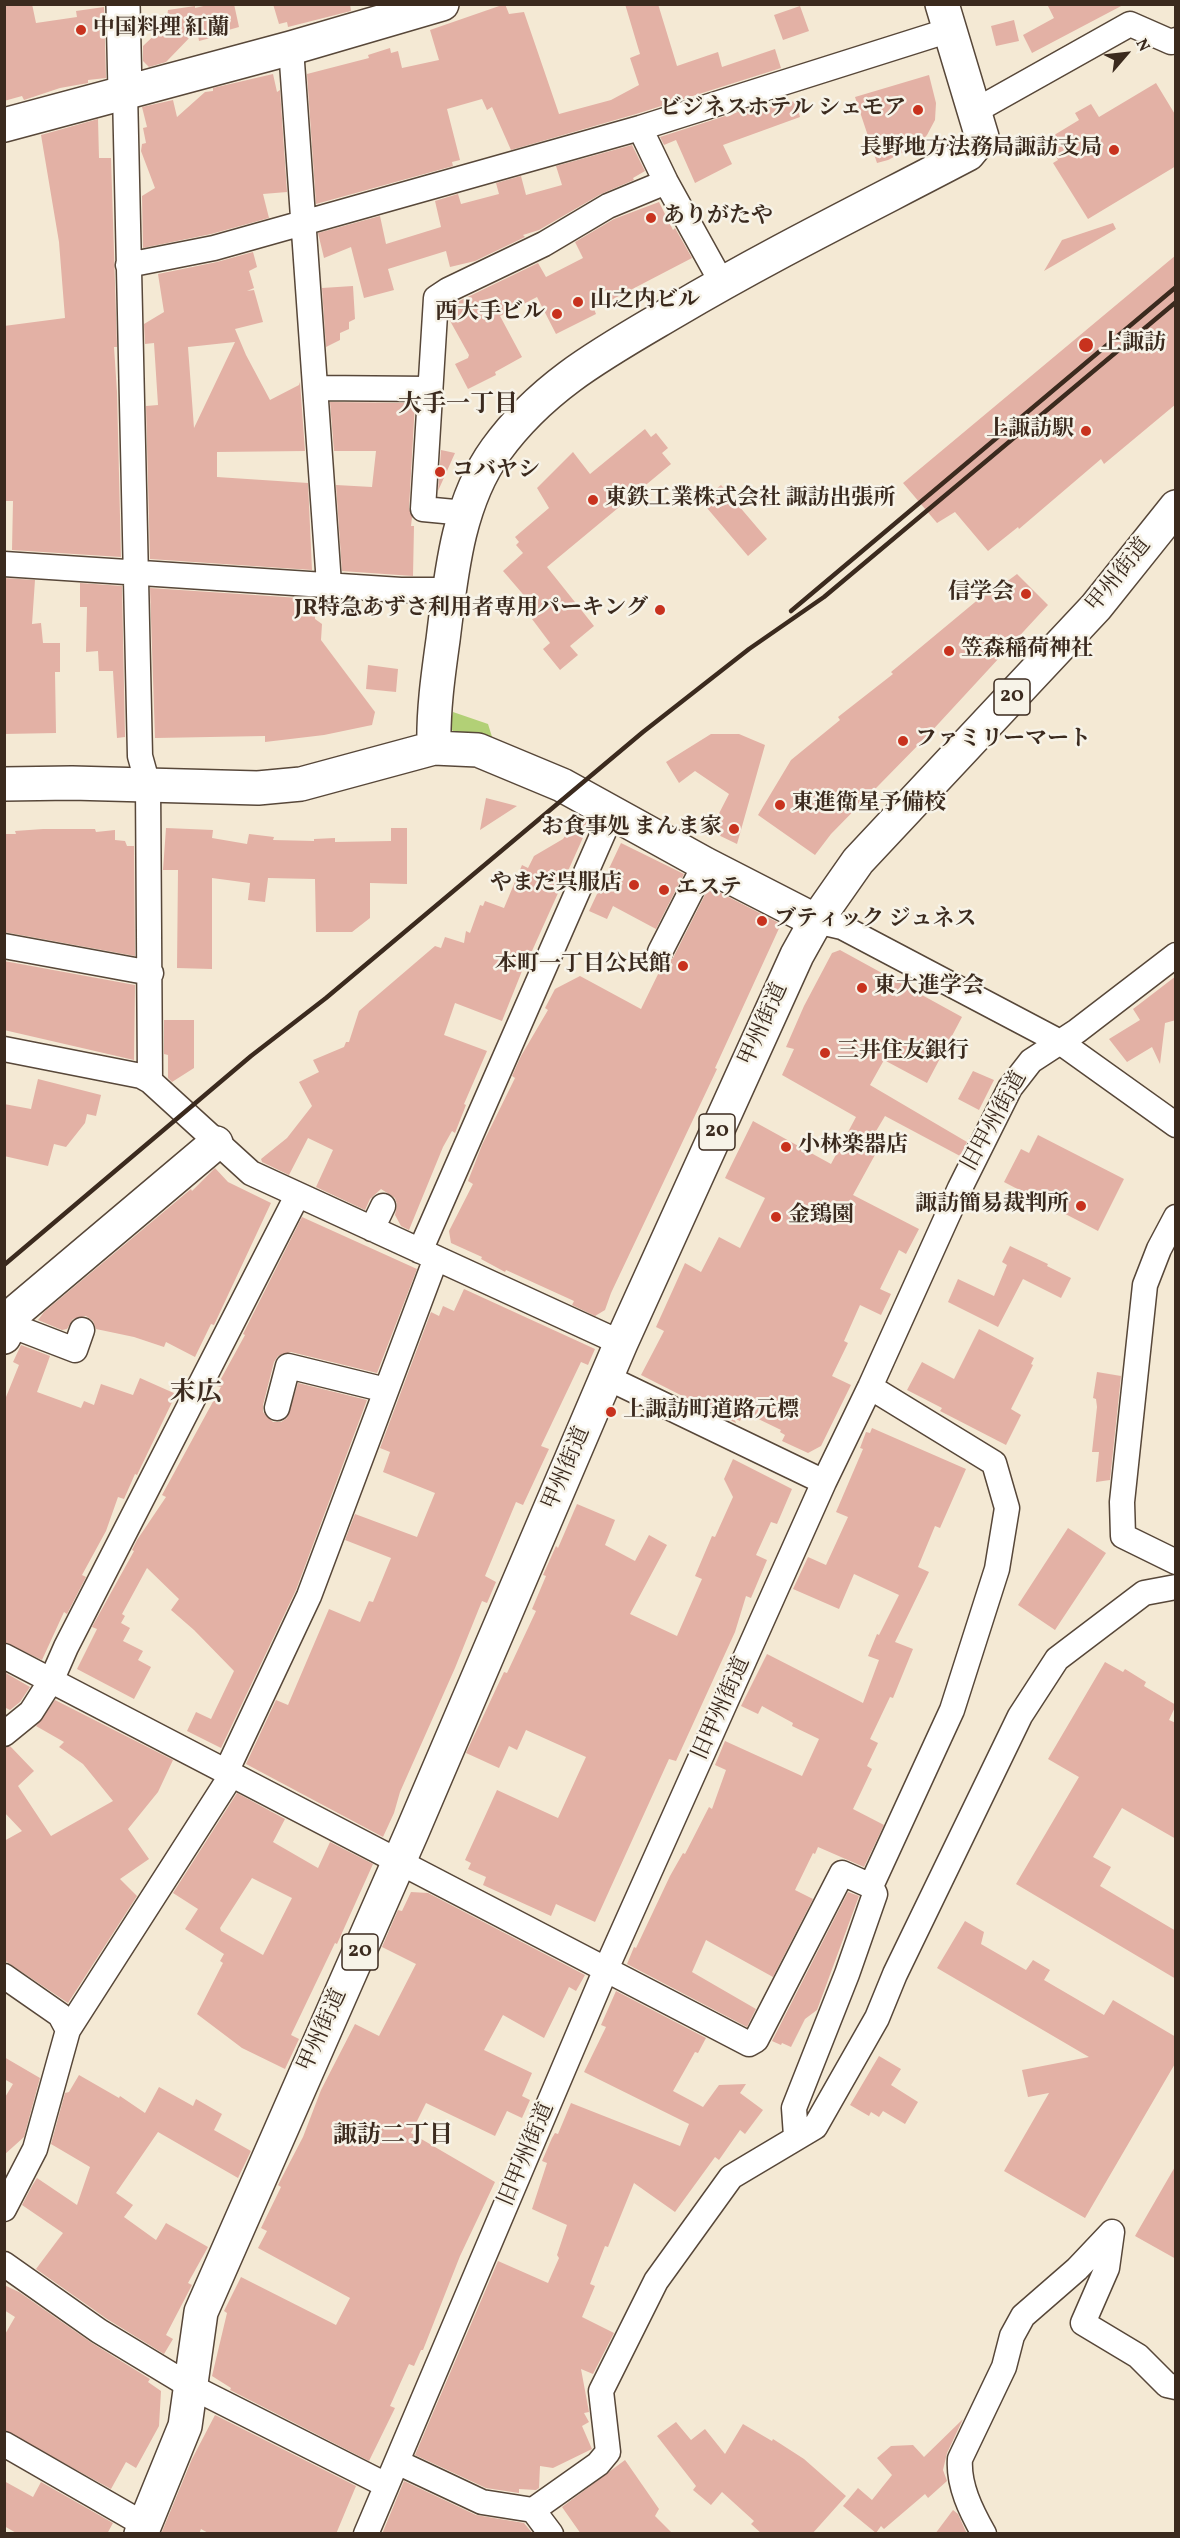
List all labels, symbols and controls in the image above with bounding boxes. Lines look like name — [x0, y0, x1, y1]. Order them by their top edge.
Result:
place label: 中国料理 紅蘭 — [93, 17, 229, 43]
marker: 中国料理 紅蘭 — [74, 23, 88, 37]
north arrow — [1096, 24, 1156, 84]
text: N — [1129, 35, 1154, 56]
place label: ビジネスホテル シェモア — [660, 97, 906, 123]
marker: ビジネスホテル シェモア — [911, 103, 925, 117]
place label: 長野地方法務局諏訪支局 — [860, 137, 1102, 163]
marker: 長野地方法務局諏訪支局 — [1107, 143, 1121, 157]
place label: ありがたや — [663, 205, 773, 231]
marker: ありがたや — [644, 211, 658, 225]
place label: 山之内ビル — [590, 289, 700, 315]
marker: 山之内ビル — [571, 295, 585, 309]
place label: 西大手ビル — [435, 301, 545, 327]
marker: 西大手ビル — [550, 307, 564, 321]
place label: 上諏訪 — [1100, 332, 1166, 358]
marker: 上諏訪 — [1077, 336, 1095, 354]
district label: 大手一丁目 — [398, 393, 518, 421]
place label: 上諏訪駅 — [986, 418, 1074, 444]
marker: 上諏訪駅 — [1079, 424, 1093, 438]
place label: コバヤシ — [452, 459, 540, 485]
marker: コバヤシ — [433, 465, 447, 479]
place label: 東鉄工業株式会社 諏訪出張所 — [605, 487, 895, 513]
marker: 東鉄工業株式会社 諏訪出張所 — [586, 493, 600, 507]
street label: 甲州街道 — [1082, 533, 1158, 619]
place label: 信学会 — [948, 581, 1014, 607]
marker: 信学会 — [1019, 587, 1033, 601]
place label: JR特急あずさ利用者専用パーキング — [295, 597, 648, 623]
marker: JR特急あずさ利用者専用パーキング — [653, 603, 667, 617]
place label: 笠森稲荷神社 — [961, 638, 1093, 664]
marker: 笠森稲荷神社 — [942, 644, 956, 658]
road number: 20 — [994, 679, 1030, 715]
place label: ファミリーマート — [915, 728, 1091, 754]
marker: ファミリーマート — [896, 734, 910, 748]
place label: 東進衛星予備校 — [792, 792, 946, 818]
marker: 東進衛星予備校 — [773, 798, 787, 812]
place label: お食事処 まんま家 — [542, 816, 722, 842]
marker: お食事処 まんま家 — [727, 822, 741, 836]
place label: やまだ呉服店 — [490, 872, 622, 898]
place label: エステ — [676, 877, 742, 903]
marker: やまだ呉服店 — [627, 878, 641, 892]
marker: エステ — [657, 883, 671, 897]
place label: ブティック ジュネス — [774, 908, 976, 934]
marker: ブティック ジュネス — [755, 914, 769, 928]
place label: 本町一丁目公民館 — [495, 953, 671, 979]
marker: 本町一丁目公民館 — [676, 959, 690, 973]
place label: 東大進学会 — [874, 975, 984, 1001]
street label: 甲州街道 — [735, 979, 795, 1071]
marker: 東大進学会 — [855, 981, 869, 995]
place label: 三井住友銀行 — [837, 1040, 969, 1066]
marker: 三井住友銀行 — [818, 1046, 832, 1060]
street label: 旧甲州街道 — [958, 1067, 1034, 1177]
road number: 20 — [699, 1114, 735, 1150]
place label: 小林楽器店 — [798, 1134, 908, 1160]
marker: 小林楽器店 — [779, 1140, 793, 1154]
place label: 諏訪簡易裁判所 — [915, 1193, 1069, 1219]
marker: 諏訪簡易裁判所 — [1074, 1199, 1088, 1213]
place label: 金鵄園 — [788, 1204, 854, 1230]
marker: 金鵄園 — [769, 1210, 783, 1224]
district label: 末広 — [170, 1379, 222, 1411]
place label: 上諏訪町道路元標 — [623, 1399, 799, 1425]
marker: 上諏訪町道路元標 — [604, 1405, 618, 1419]
street label: 甲州街道 — [539, 1423, 597, 1515]
street label: 旧甲州街道 — [689, 1653, 757, 1765]
road number: 20 — [342, 1934, 378, 1970]
street label: 甲州街道 — [294, 1985, 354, 2077]
street label: 旧甲州街道 — [494, 2099, 562, 2211]
district label: 諏訪二丁目 — [333, 2124, 453, 2152]

